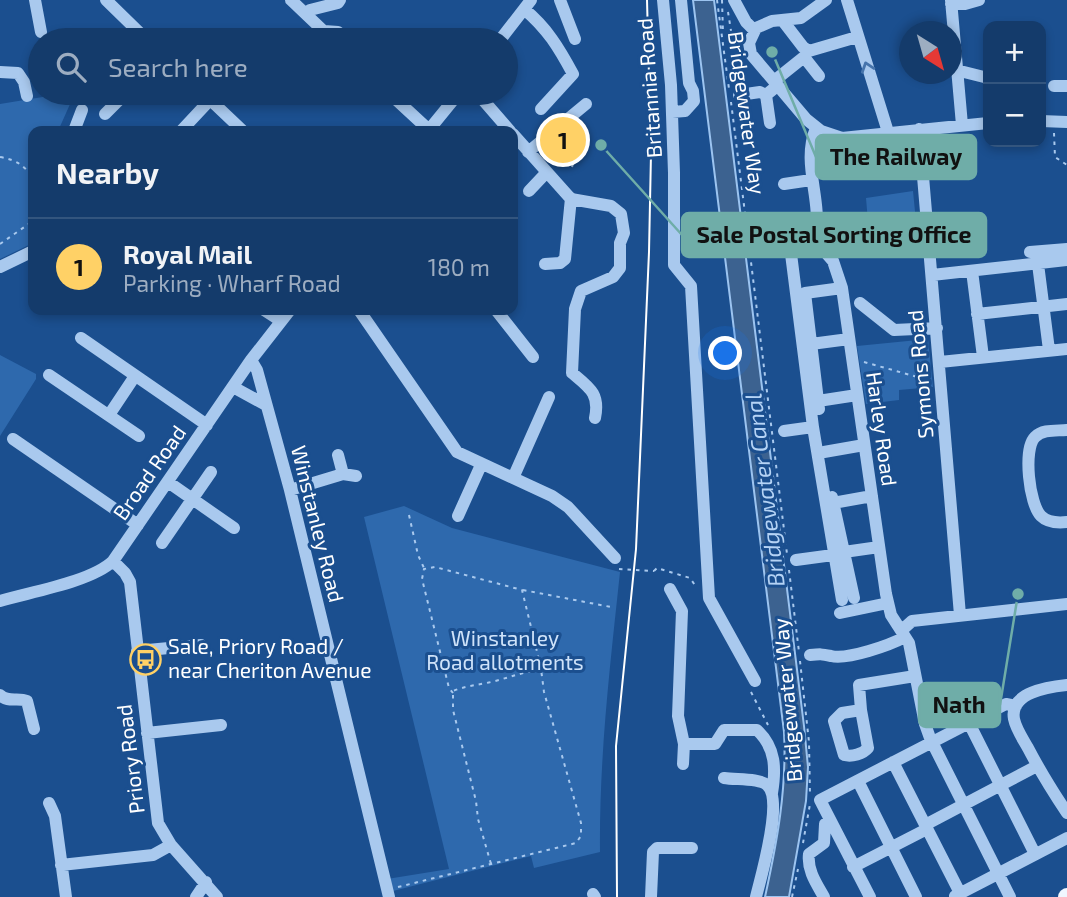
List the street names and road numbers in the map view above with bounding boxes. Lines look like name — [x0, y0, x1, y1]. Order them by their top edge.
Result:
street label: Britannia Road — [631, 17, 666, 159]
street label: Bridgewater Way — [724, 30, 771, 196]
street label: Symons Road — [901, 309, 938, 439]
street label: Harley Road — [862, 370, 903, 488]
street label: Broad Road — [107, 420, 190, 524]
street label: Winstanley Road — [287, 443, 350, 605]
street label: Bridgewater Way — [767, 617, 806, 783]
street label: Priory Road — [110, 703, 149, 815]

